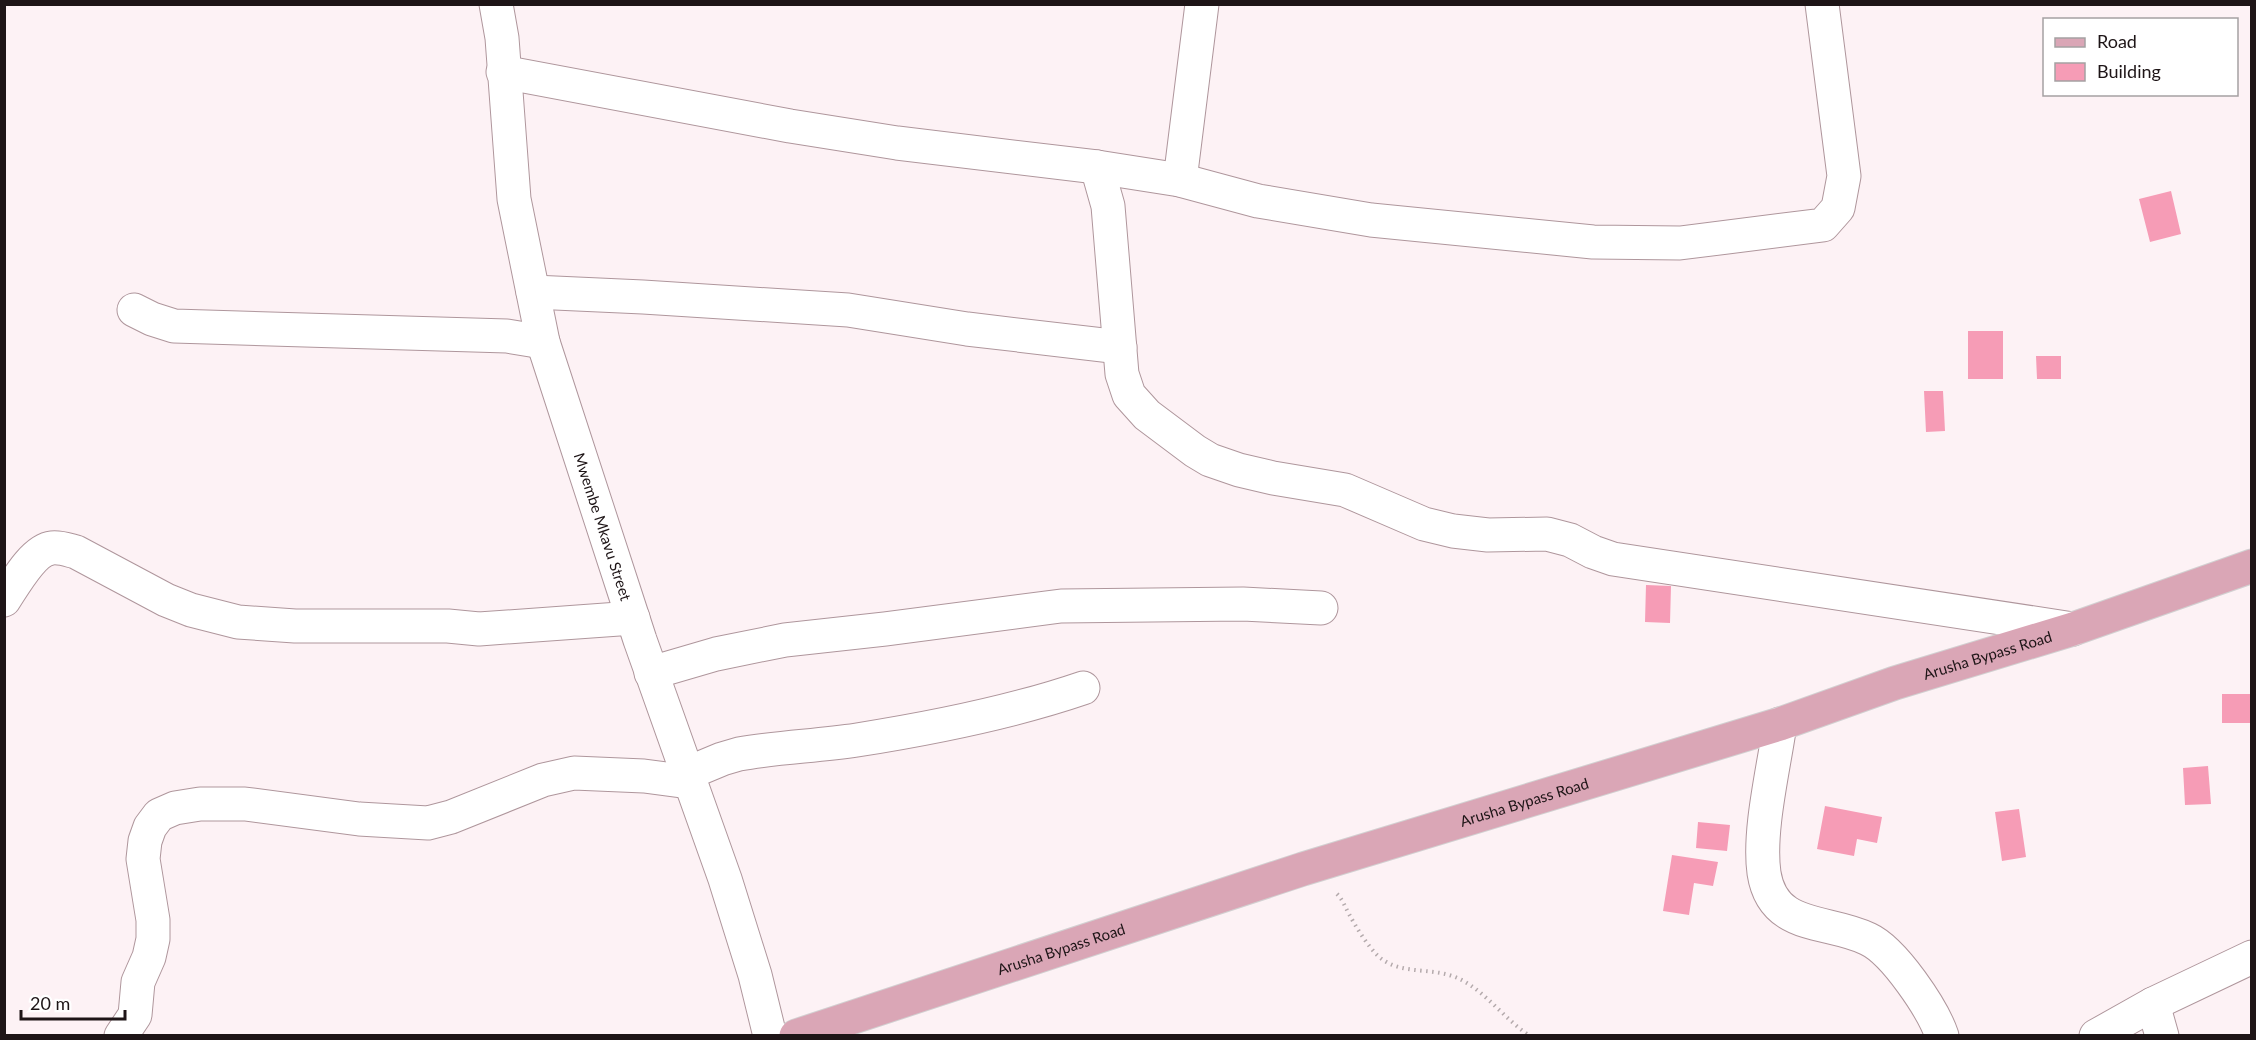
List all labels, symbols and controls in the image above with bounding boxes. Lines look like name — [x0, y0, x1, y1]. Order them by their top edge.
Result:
legend — [2043, 18, 2238, 96]
text: Road — [2097, 30, 2137, 52]
text: Building — [2097, 60, 2161, 82]
street label: Mwembe Mkavu Street — [571, 450, 636, 603]
street label: Arusha Bypass Road — [1921, 627, 2054, 683]
street label: Arusha Bypass Road — [1458, 774, 1591, 830]
street label: Arusha Bypass Road — [995, 919, 1127, 978]
scale bar — [21, 983, 124, 1021]
text: 20 m — [30, 992, 70, 1014]

